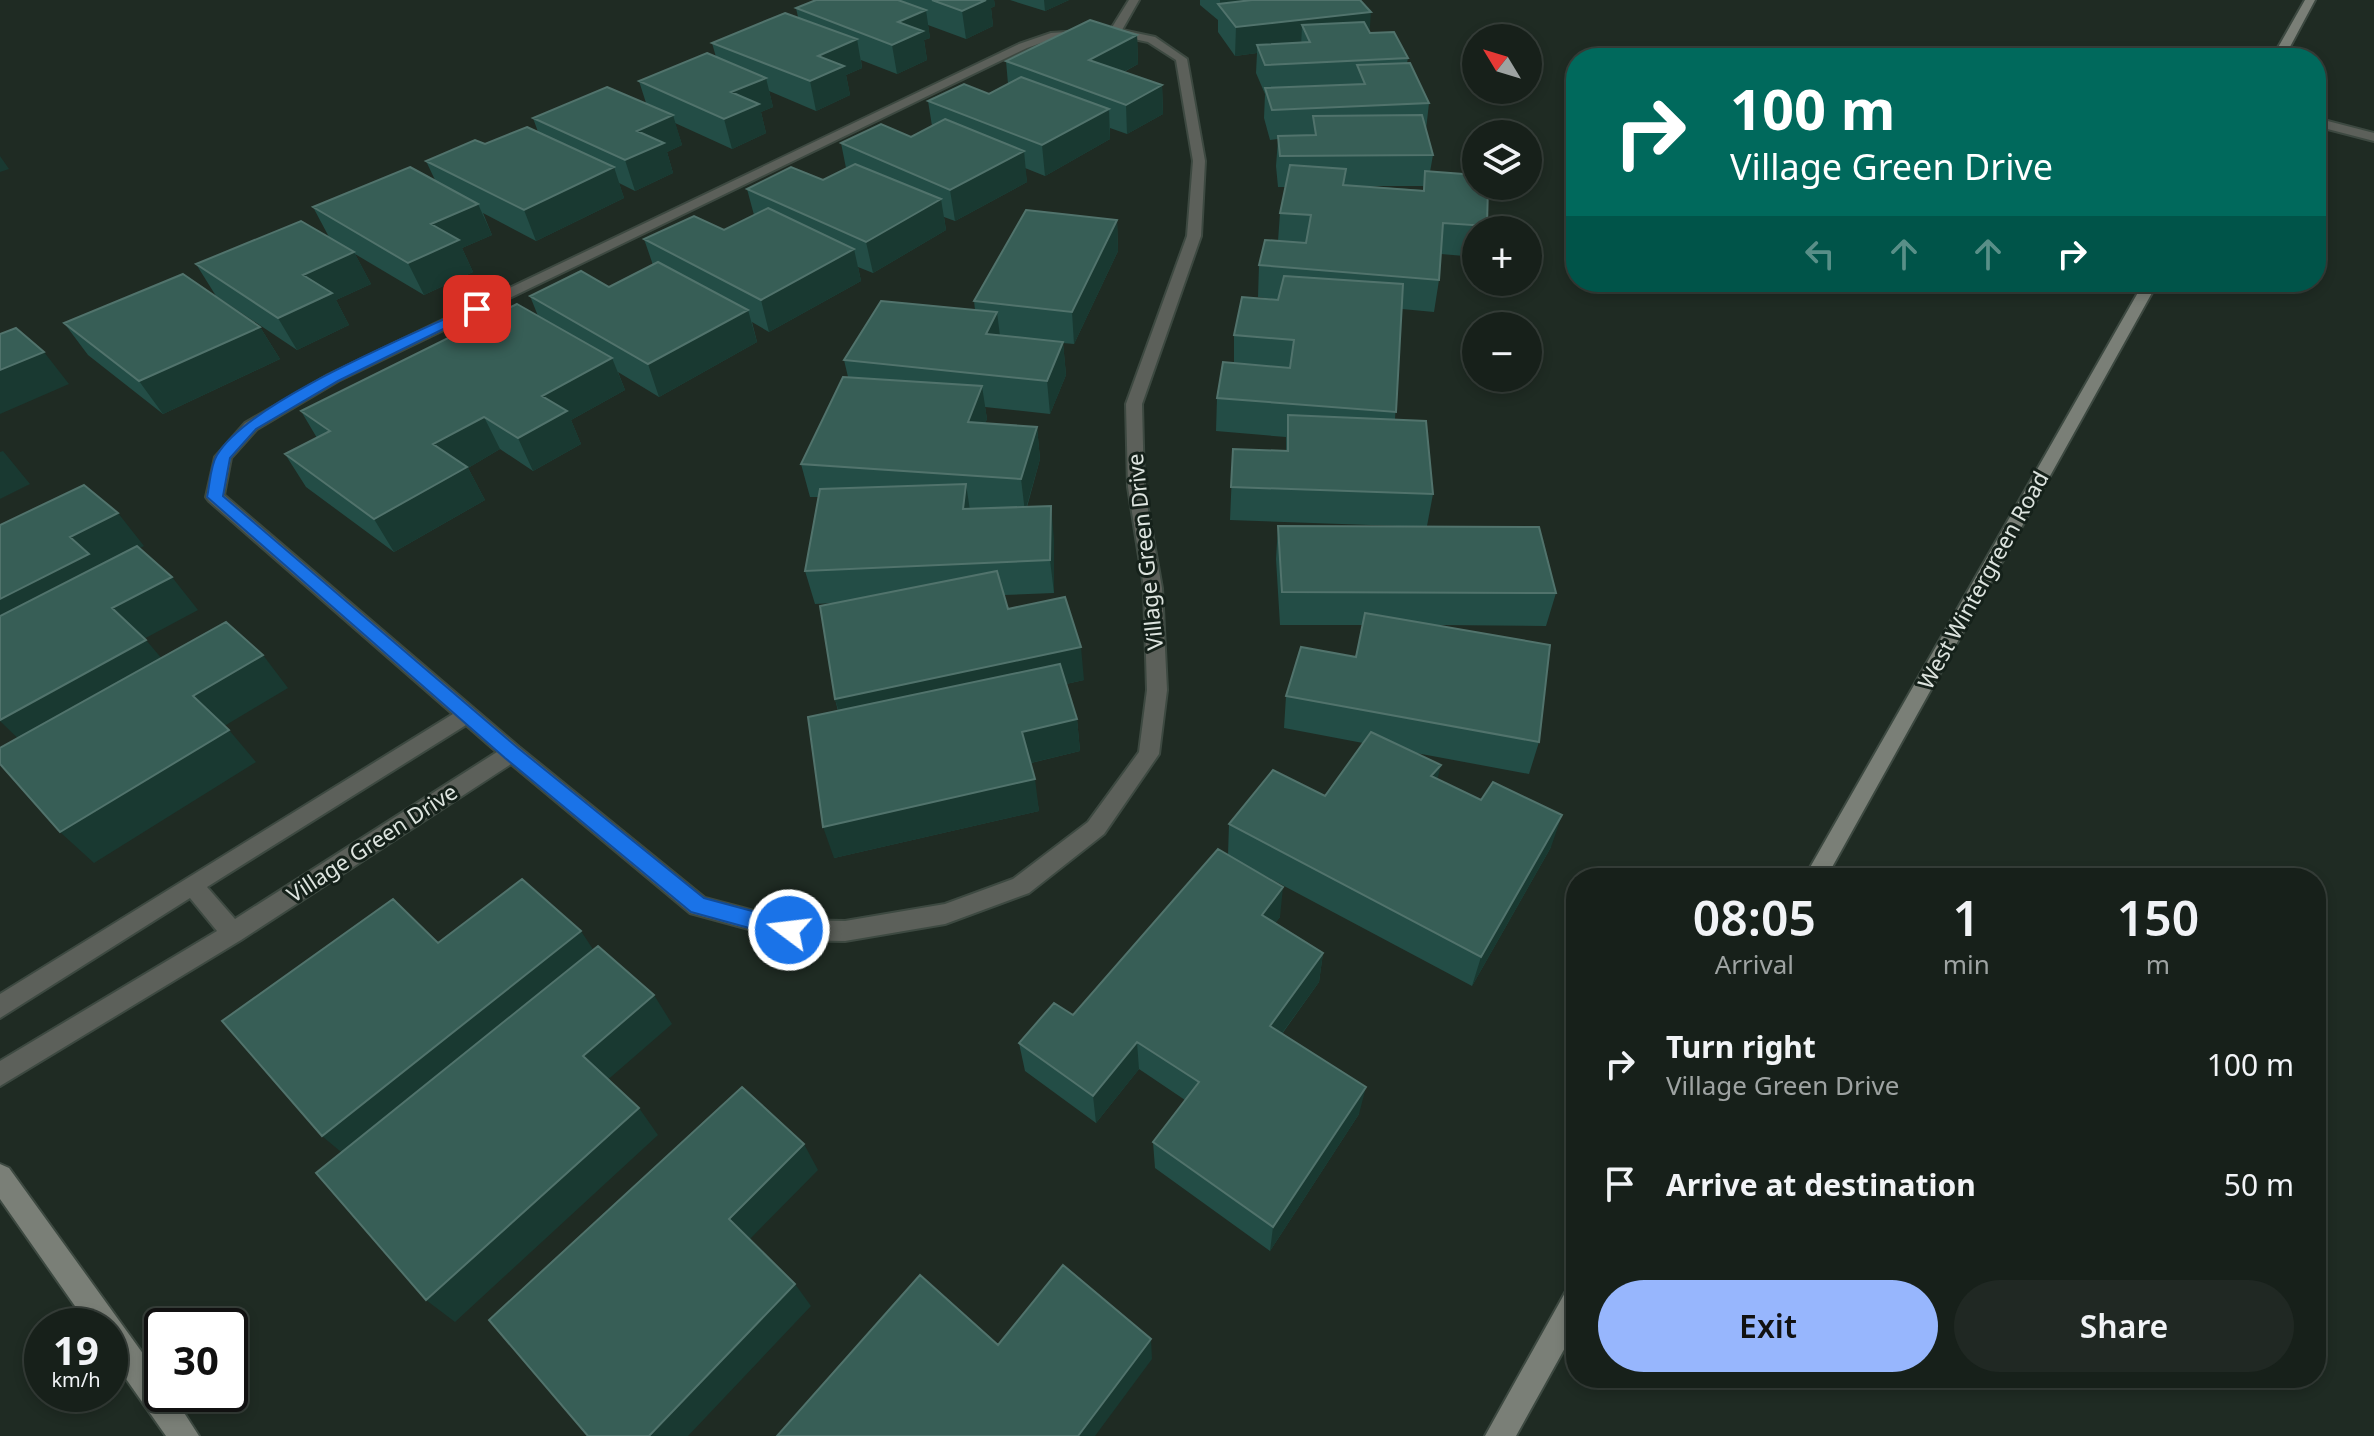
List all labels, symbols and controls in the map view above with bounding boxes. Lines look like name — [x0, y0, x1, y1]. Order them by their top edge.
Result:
north arrow — [1462, 24, 1542, 104]
map controls — [1462, 24, 1542, 392]
text: 100 m — [1730, 70, 1895, 146]
icon: right — [1598, 80, 1702, 184]
button: layers — [1462, 120, 1542, 200]
text: Village Green Drive — [1730, 142, 2053, 191]
button: + — [1462, 216, 1542, 296]
icon: left — [1798, 232, 1842, 276]
icon: ahead — [1882, 232, 1926, 276]
icon: ahead — [1966, 232, 2010, 276]
icon: right — [2050, 232, 2094, 276]
pin — [443, 275, 511, 343]
icon: arrive — [455, 287, 499, 331]
button: − — [1462, 312, 1542, 392]
street label: Village Green Drive — [1119, 452, 1169, 652]
street label: West Wintergreen Road — [1910, 465, 2055, 694]
street label: Village Green Drive — [280, 776, 462, 909]
text: 08:05 — [1693, 885, 1816, 950]
text: 1 — [1953, 885, 1980, 950]
text: 150 — [2117, 885, 2199, 950]
position arrow — [747, 888, 831, 972]
text: Arrival — [1715, 946, 1794, 982]
text: min — [1943, 946, 1990, 982]
text: m — [2146, 946, 2170, 982]
text: Turn right — [1666, 1026, 1816, 1067]
icon: right — [1598, 1042, 1642, 1086]
text: 100 m — [2207, 1044, 2294, 1085]
text: Village Green Drive — [1666, 1067, 1899, 1103]
icon: arrive — [1598, 1162, 1642, 1206]
text: Arrive at destination — [1666, 1164, 1976, 1205]
text: 50 m — [2224, 1164, 2294, 1205]
button: Exit — [1598, 1280, 1938, 1372]
button: Share — [1954, 1280, 2294, 1372]
speed limit sign: 30 — [144, 1308, 248, 1412]
text: 19 — [53, 1322, 99, 1377]
text: km/h — [51, 1366, 101, 1393]

